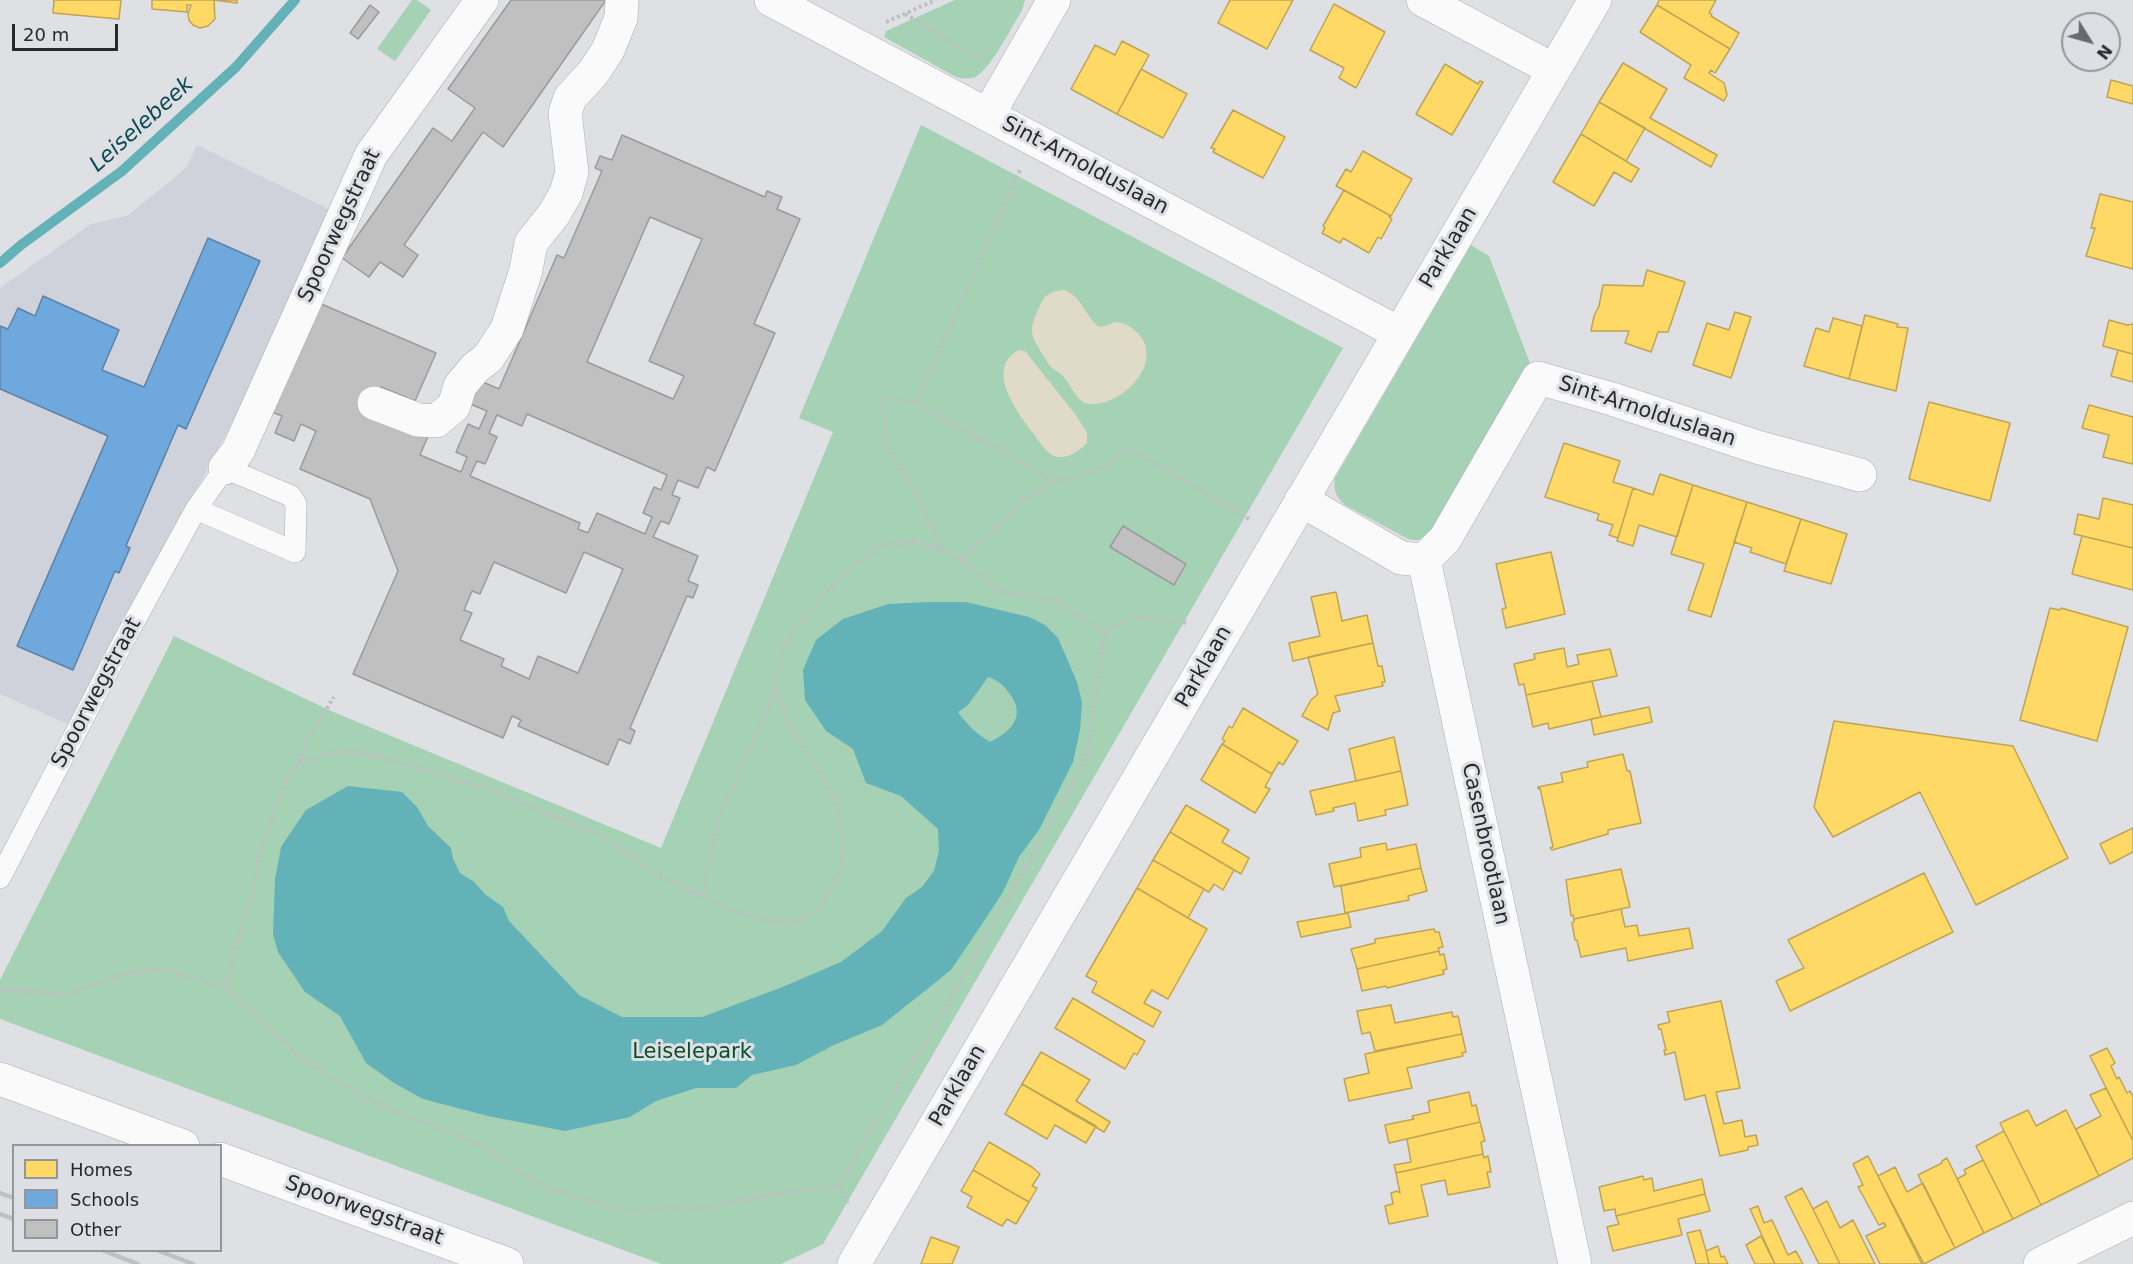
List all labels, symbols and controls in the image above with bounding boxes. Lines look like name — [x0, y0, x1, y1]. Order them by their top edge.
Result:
scale bar — [15, 12, 122, 50]
north arrow — [2061, 12, 2121, 72]
text: 20 m — [23, 24, 69, 45]
text: N — [2093, 41, 2116, 63]
water label: Leiselebeek — [85, 72, 199, 178]
street label: Sint-Arnolduslaan — [997, 111, 1173, 221]
street label: Spoorwegstraat — [293, 145, 387, 307]
street label: Parklaan — [1415, 203, 1483, 293]
street label: Sint-Arnolduslaan — [1555, 371, 1739, 453]
street label: Spoorwegstraat — [47, 614, 147, 772]
street label: Parklaan — [1171, 622, 1237, 712]
street label: Casenbrootlaan — [1456, 761, 1514, 927]
park label: Leiselepark — [632, 1040, 752, 1066]
street label: Parklaan — [925, 1041, 991, 1131]
legend — [12, 1144, 222, 1252]
text: Homes — [70, 1159, 133, 1180]
street label: Spoorwegstraat — [282, 1171, 446, 1251]
text: Schools — [70, 1189, 139, 1210]
text: Other — [70, 1219, 121, 1240]

